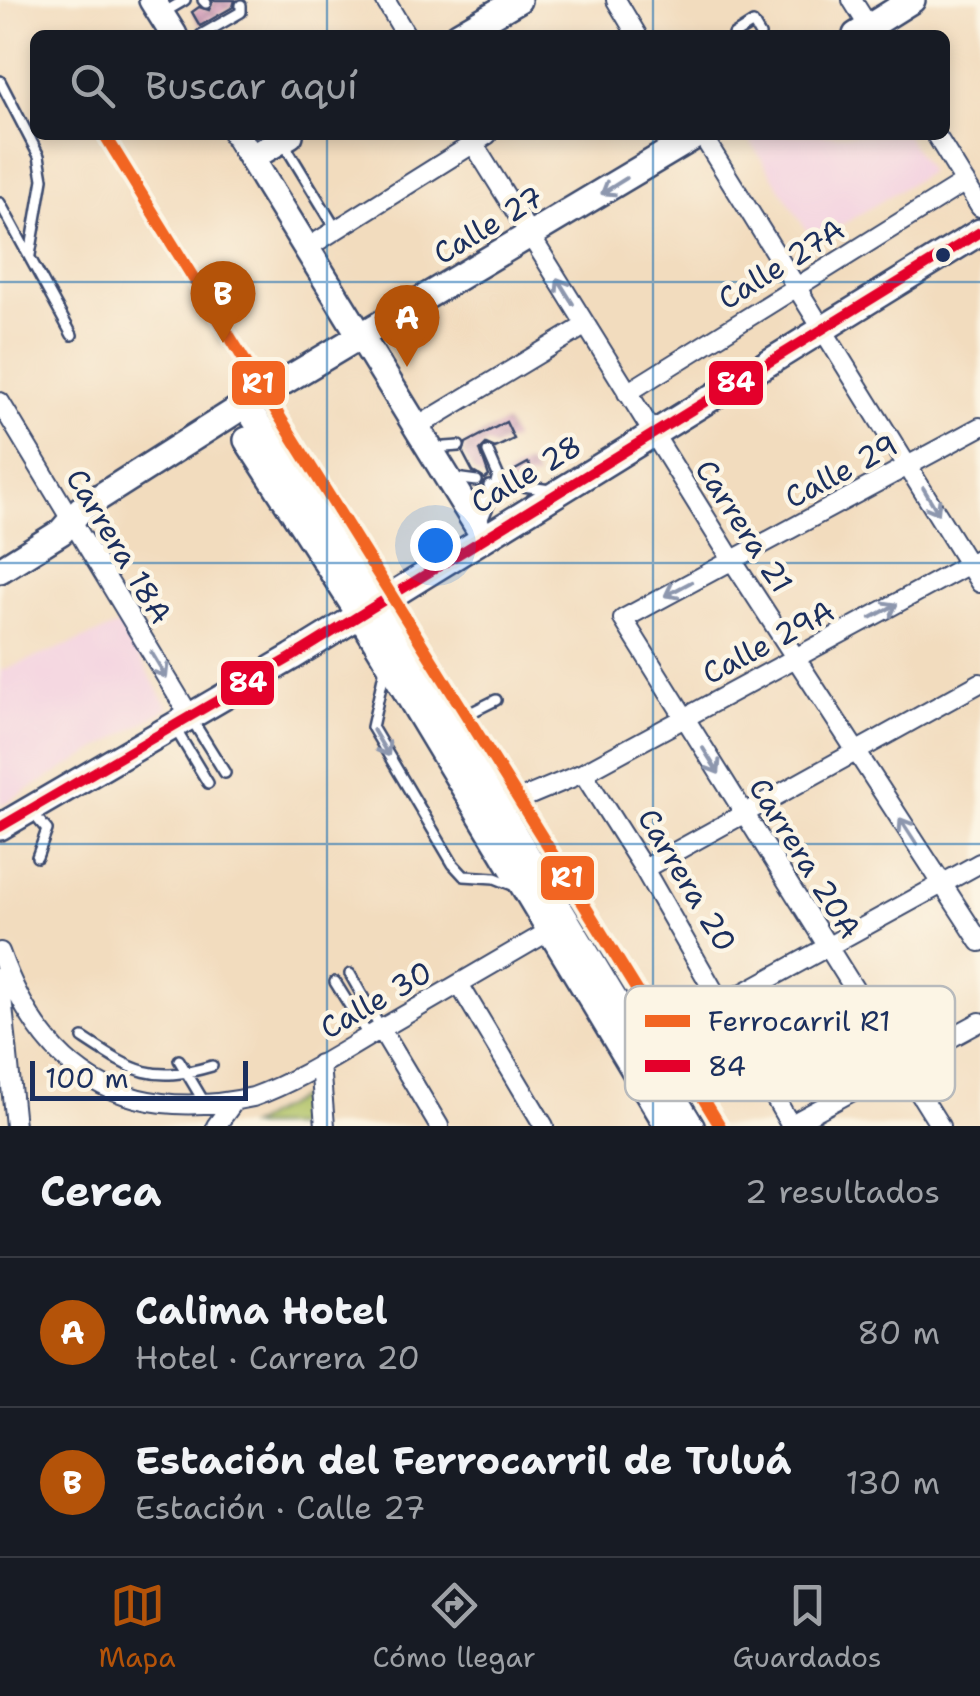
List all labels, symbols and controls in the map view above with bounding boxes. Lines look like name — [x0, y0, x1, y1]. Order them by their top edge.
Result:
search box — [30, 30, 950, 140]
icon: search — [65, 58, 120, 113]
text: Buscar aquí — [145, 60, 358, 111]
street label: Calle 27 — [425, 176, 551, 274]
one-way arrow — [600, 176, 629, 196]
street label: Calle 27A — [710, 209, 852, 319]
unlabelled marker — [933, 245, 953, 265]
pin: B — [190, 260, 256, 343]
one-way arrow — [554, 277, 575, 306]
pin: A — [374, 284, 440, 367]
line badge: R1 — [230, 359, 287, 407]
line badge: 84 — [707, 359, 765, 407]
text: 84 — [717, 363, 756, 401]
text: R1 — [242, 364, 274, 402]
street label: Calle 29 — [778, 424, 904, 518]
street label: Calle 28 — [463, 425, 589, 523]
street label: Carrera 21 — [686, 451, 802, 601]
street label: Carrera 18A — [57, 461, 181, 631]
one-way arrow — [921, 486, 941, 515]
your location — [410, 520, 461, 571]
one-way arrow — [664, 580, 694, 599]
street label: Calle 29A — [695, 590, 841, 694]
one-way arrow — [869, 600, 898, 620]
one-way arrow — [149, 650, 169, 679]
line badge: 84 — [219, 659, 276, 707]
text: 84 — [229, 663, 268, 701]
one-way arrow — [371, 728, 391, 756]
one-way arrow — [701, 746, 722, 775]
street label: Carrera 20A — [739, 770, 871, 946]
street label: Carrera 20 — [628, 801, 746, 959]
one-way arrow — [898, 817, 919, 846]
line badge: R1 — [539, 854, 596, 902]
text: R1 — [551, 858, 583, 896]
street label: Calle 30 — [313, 952, 439, 1048]
legend — [625, 986, 955, 1101]
text: Ferrocarril R1 — [708, 1002, 891, 1040]
text: 84 — [708, 1047, 746, 1085]
scale bar — [30, 1056, 248, 1100]
text: 100 m — [45, 1059, 129, 1097]
text: Cerca — [40, 1163, 161, 1219]
text: 2 resultados — [745, 1170, 940, 1213]
text: Calima Hotel — [135, 1285, 388, 1336]
text: A — [60, 1311, 85, 1354]
text: 80 m — [857, 1311, 940, 1354]
text: Hotel · Carrera 20 — [135, 1336, 420, 1379]
text: Estación del Ferrocarril de Tuluá — [135, 1435, 791, 1486]
text: B — [63, 1461, 82, 1504]
text: 130 m — [845, 1461, 940, 1504]
text: Estación · Calle 27 — [135, 1486, 425, 1529]
tab: Mapa — [98, 1578, 176, 1676]
tab: Cómo llegar — [373, 1578, 536, 1676]
tab: Guardados — [733, 1578, 882, 1676]

